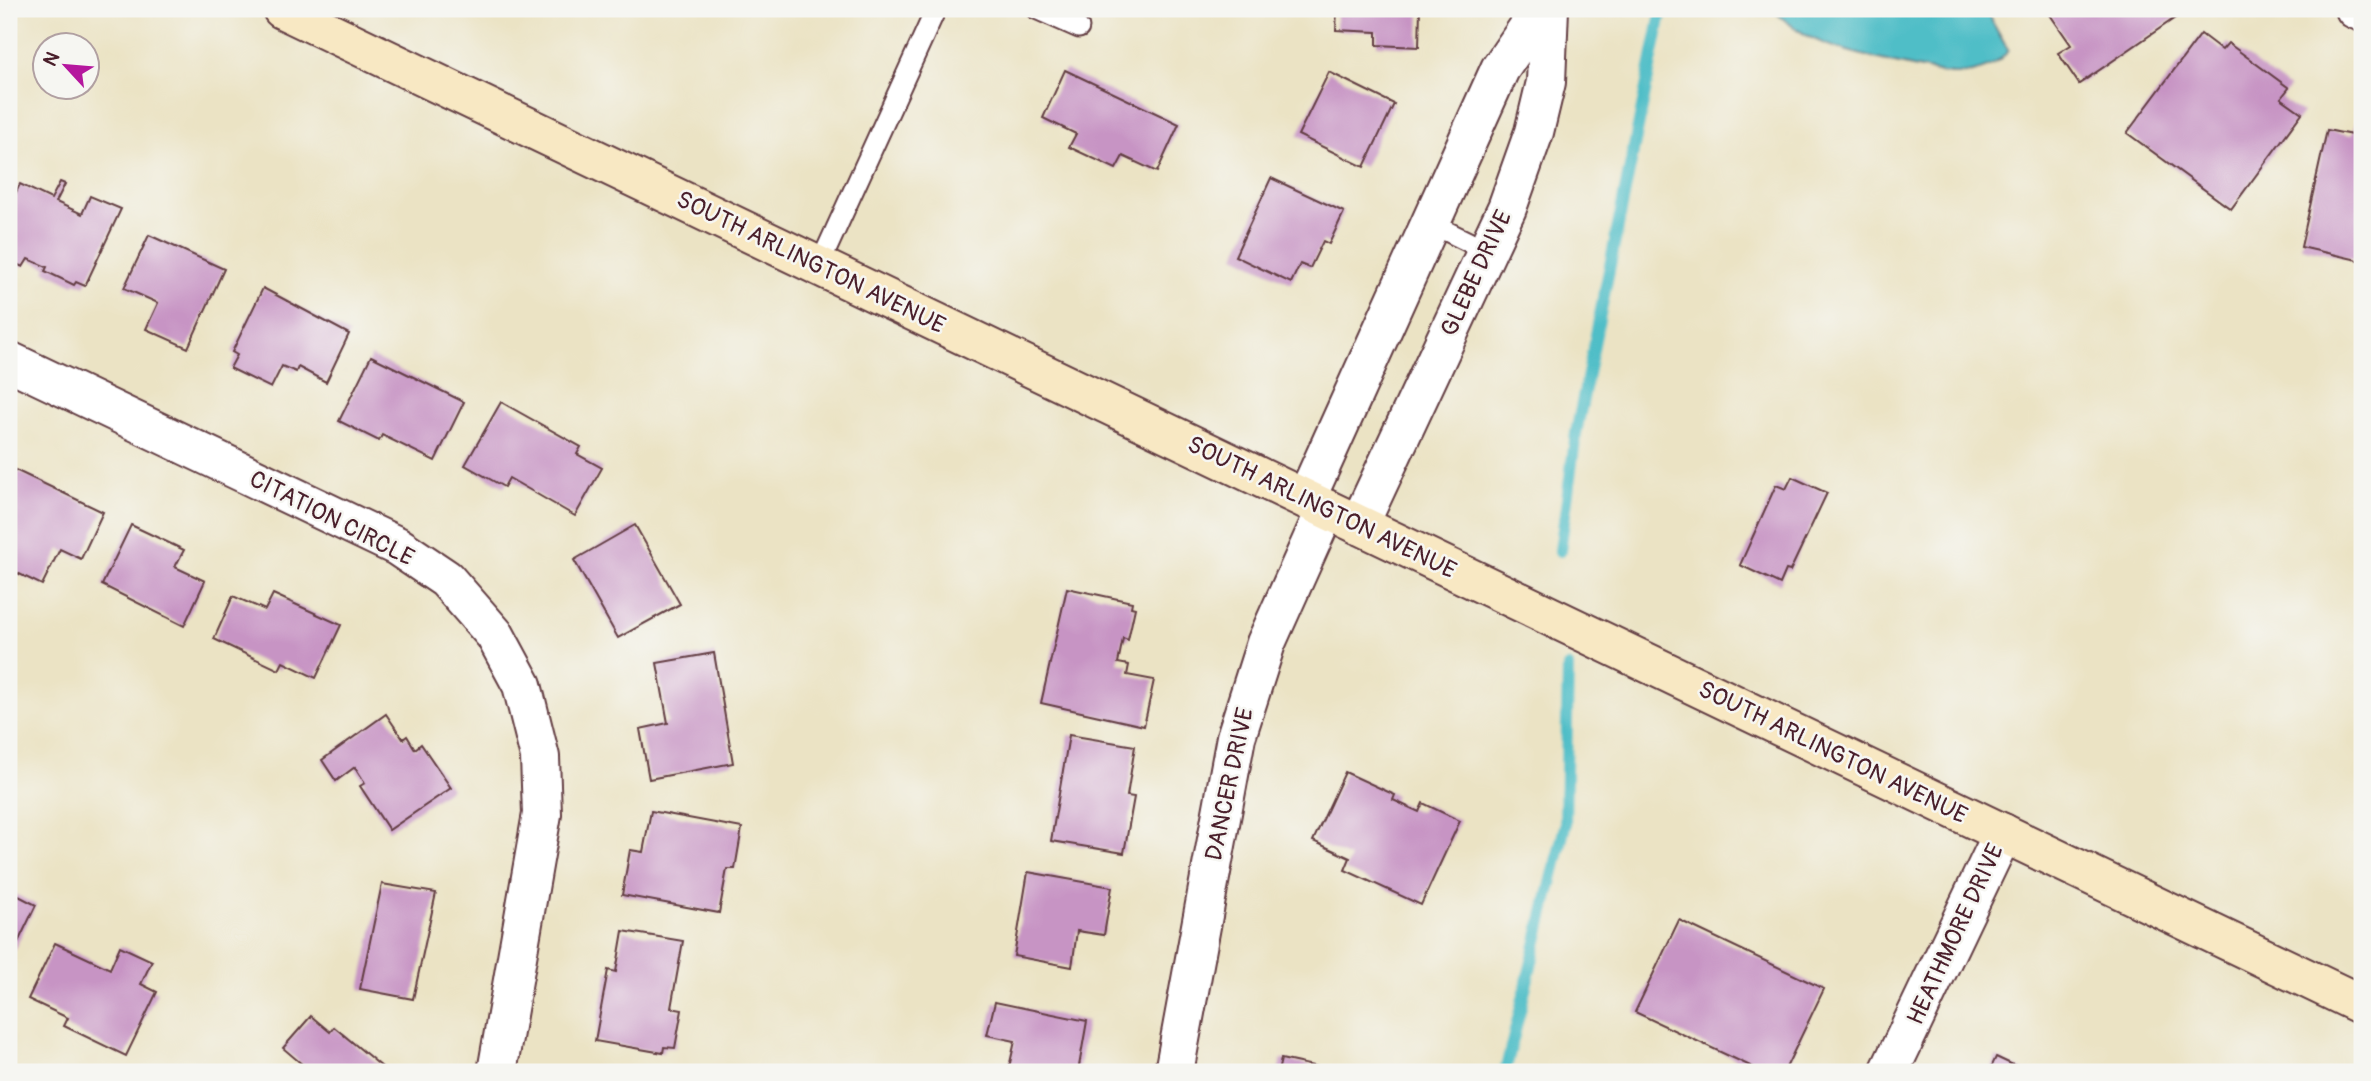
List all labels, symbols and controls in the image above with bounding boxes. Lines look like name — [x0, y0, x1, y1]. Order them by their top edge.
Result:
north arrow — [32, 32, 102, 102]
text: N — [38, 48, 65, 70]
street label: SOUTH ARLINGTON AVENUE — [672, 185, 950, 340]
street label: GLEBE DRIVE — [1435, 206, 1518, 341]
street label: SOUTH ARLINGTON AVENUE — [1183, 430, 1461, 585]
street label: CITATION CIRCLE — [245, 464, 419, 572]
street label: SOUTH ARLINGTON AVENUE — [1694, 675, 1972, 830]
street label: DANCER DRIVE — [1199, 705, 1260, 863]
street label: HEATHMORE DRIVE — [1901, 839, 2010, 1029]

